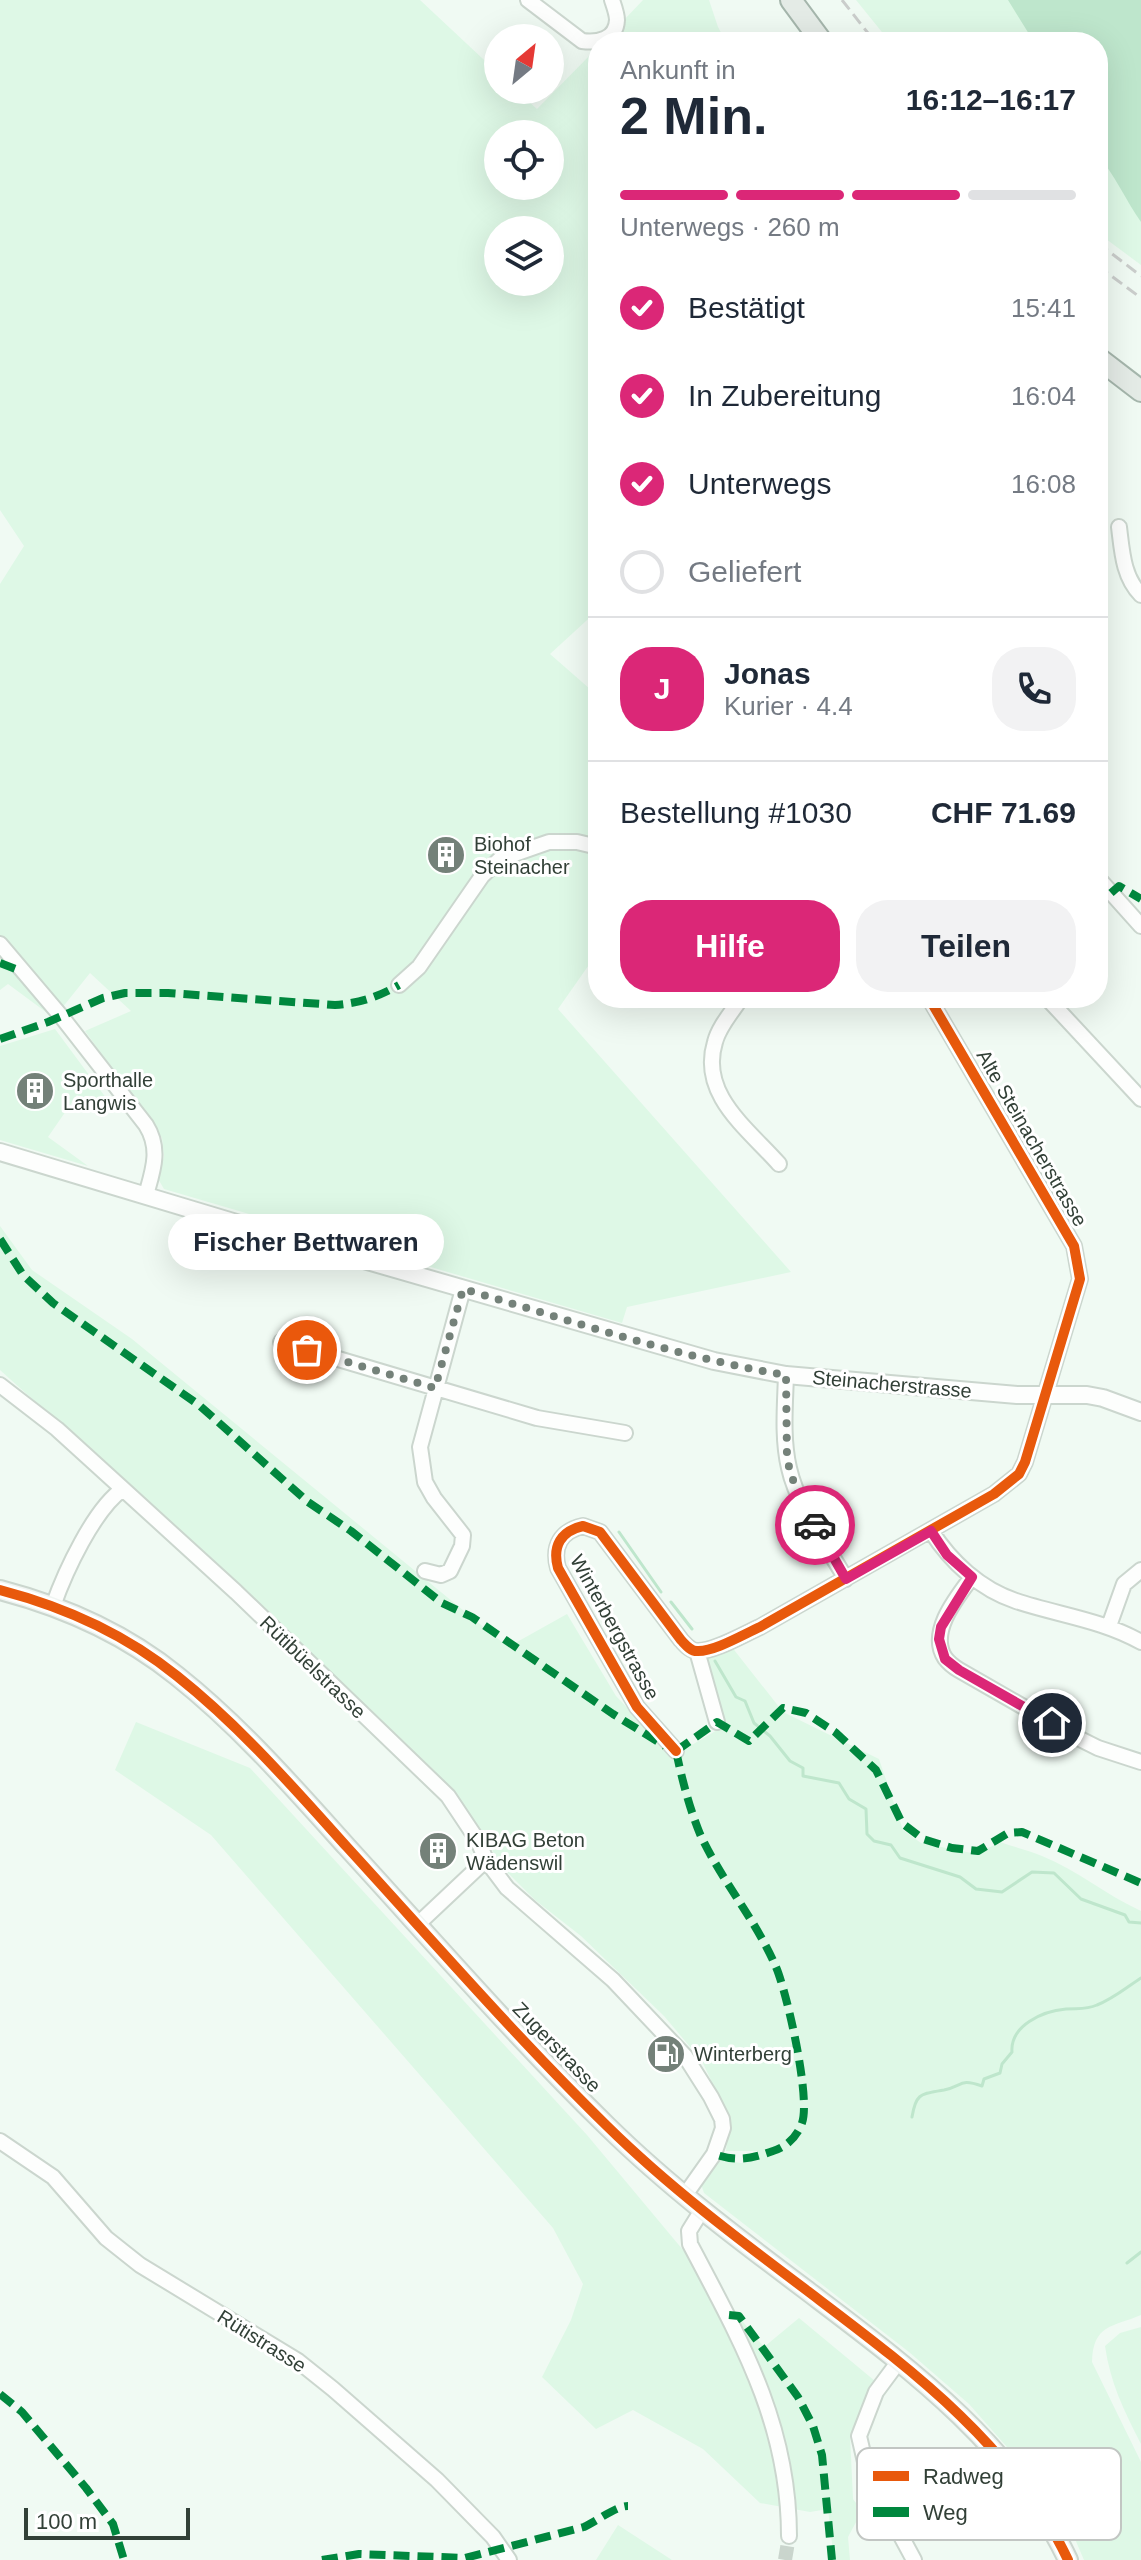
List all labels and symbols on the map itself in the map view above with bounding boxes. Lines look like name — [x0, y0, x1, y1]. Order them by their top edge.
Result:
north arrow — [484, 24, 564, 104]
place label: Biohof Steinacher — [474, 833, 570, 878]
building icon: Biohof Steinacher — [425, 834, 467, 876]
street label: Alte Steinacherstrasse — [972, 1046, 1092, 1230]
place label: Sporthalle Langwis — [63, 1069, 153, 1114]
building icon: Sporthalle Langwis — [14, 1070, 56, 1112]
callout: Fischer Bettwaren — [169, 1214, 445, 1270]
pin — [273, 1316, 341, 1384]
street label: Steinacherstrasse — [811, 1366, 973, 1402]
courier — [775, 1485, 855, 1565]
street label: Winterbergstrasse — [566, 1551, 664, 1703]
street label: Rütibüelstrasse — [256, 1611, 370, 1723]
pin — [1018, 1689, 1086, 1757]
place label: KIBAG Beton Wädenswil — [466, 1829, 585, 1874]
building icon: KIBAG Beton Wädenswil — [417, 1830, 459, 1872]
street label: Zugerstrasse — [509, 1997, 605, 2097]
fuel station icon: Winterberg — [645, 2033, 687, 2075]
place label: Winterberg — [694, 2043, 792, 2065]
street label: Rütistrasse — [214, 2305, 310, 2377]
legend — [857, 2448, 1121, 2540]
text: Radweg — [923, 2464, 1004, 2489]
text: Weg — [923, 2500, 968, 2525]
scale bar — [24, 2504, 190, 2540]

